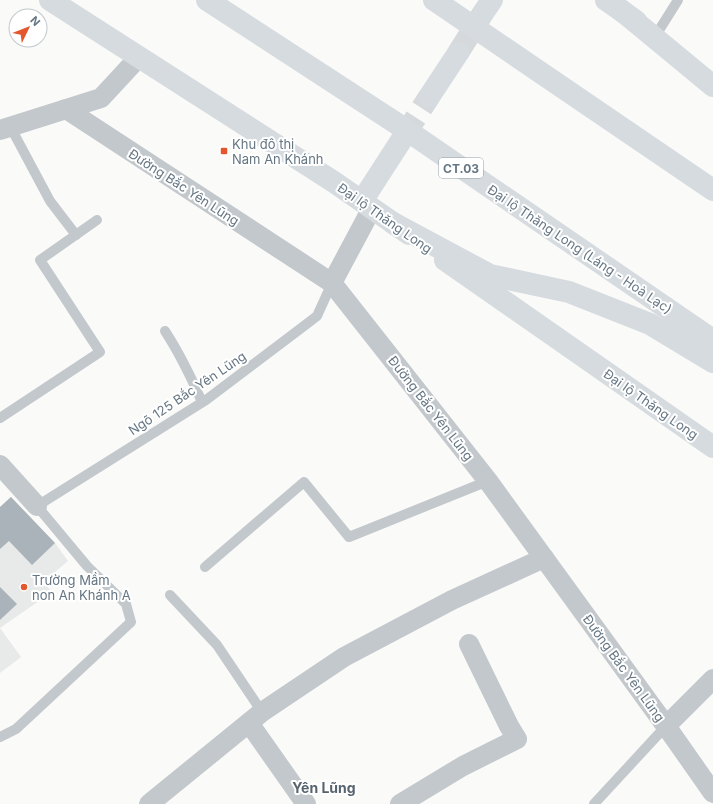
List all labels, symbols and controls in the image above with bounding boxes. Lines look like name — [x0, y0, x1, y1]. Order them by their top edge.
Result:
north arrow — [8, 8, 48, 48]
text: N — [27, 13, 43, 29]
place label: Khu đô thị Nam An Khánh — [232, 136, 324, 167]
street label: Đường Bắc Yên Lũng — [126, 145, 242, 229]
marker: Khu đô thị Nam An Khánh — [219, 146, 229, 156]
road number: CT.03 — [439, 158, 483, 178]
street label: Đại lộ Thăng Long — [335, 179, 435, 257]
street label: Đại lộ Thăng Long (Láng - Hoà Lạc) — [485, 181, 675, 317]
street label: Ngõ 125 Bắc Yên Lũng — [125, 348, 249, 438]
street label: Đường Bắc Yên Lũng — [385, 352, 477, 464]
street label: Đại lộ Thăng Long — [601, 365, 701, 443]
place label: Trường Mầm non An Khánh A — [32, 572, 131, 603]
marker: Trường Mầm non An Khánh A — [19, 582, 29, 592]
street label: Đường Bắc Yên Lũng — [580, 611, 668, 725]
district label: Yên Lũng — [292, 779, 356, 796]

